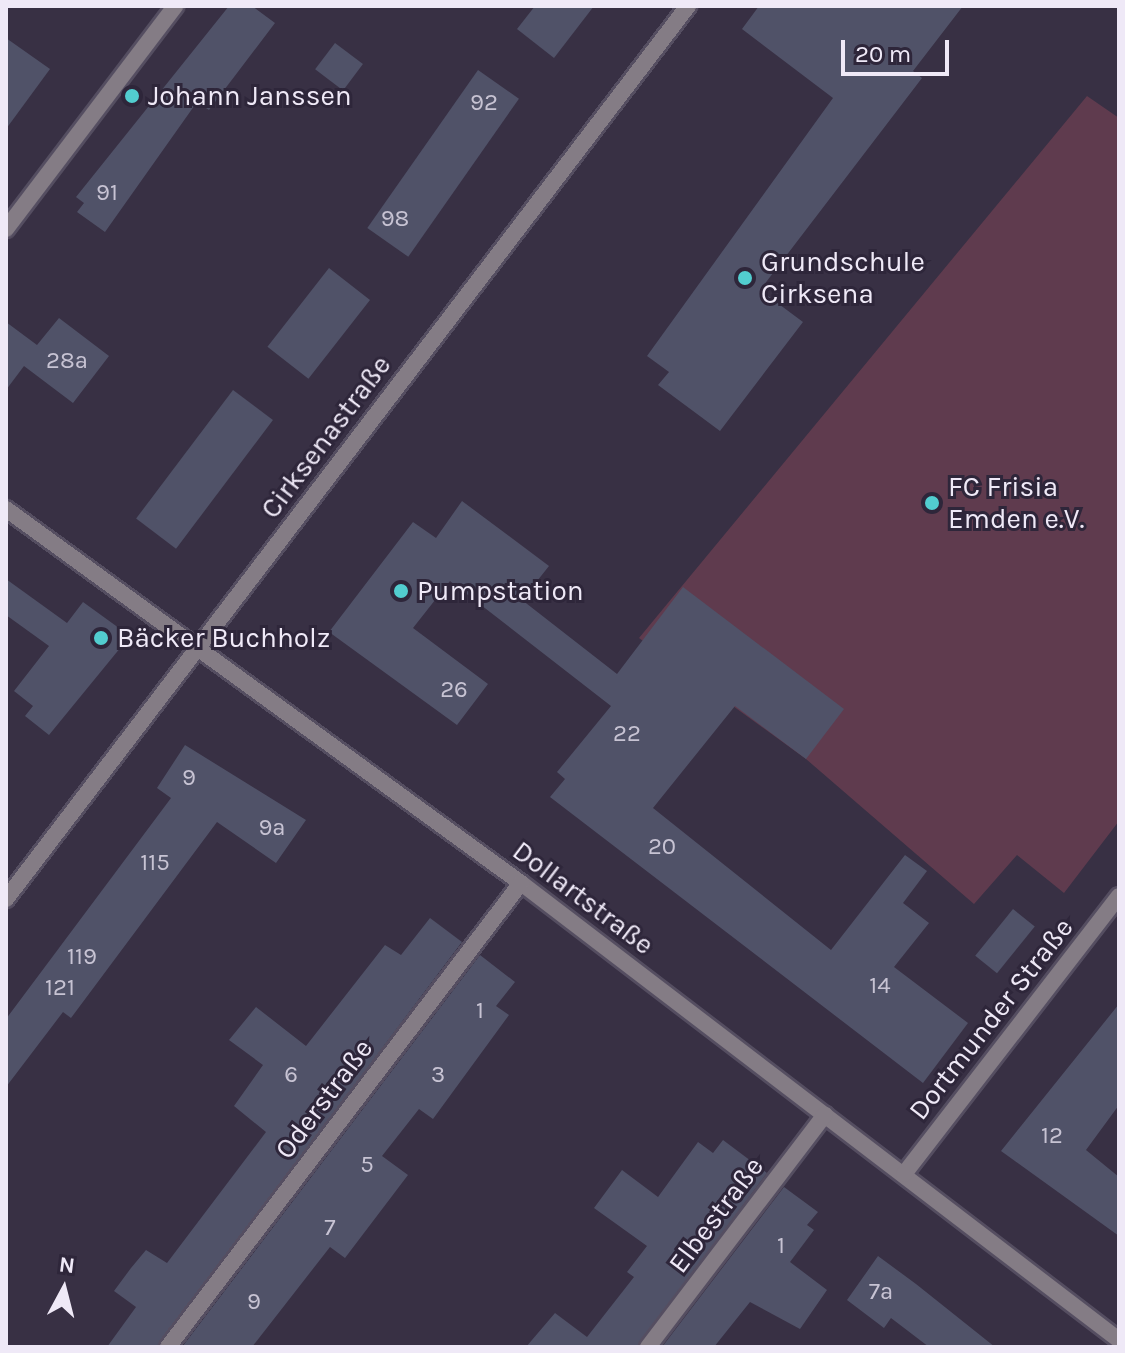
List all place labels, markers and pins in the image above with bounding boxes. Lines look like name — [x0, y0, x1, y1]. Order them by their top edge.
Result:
place label: Johann Janssen — [148, 79, 352, 113]
marker: Johann Janssen — [123, 87, 141, 105]
place label: Grundschule Cirksena — [761, 245, 925, 311]
marker: Grundschule Cirksena — [736, 269, 754, 287]
place label: FC Frisia Emden e.V. — [948, 470, 1085, 536]
marker: FC Frisia Emden e.V. — [923, 494, 941, 512]
place label: Pumpstation — [417, 574, 584, 608]
marker: Pumpstation — [392, 582, 410, 600]
place label: Bäcker Buchholz — [117, 621, 330, 655]
marker: Bäcker Buchholz — [92, 629, 110, 647]

